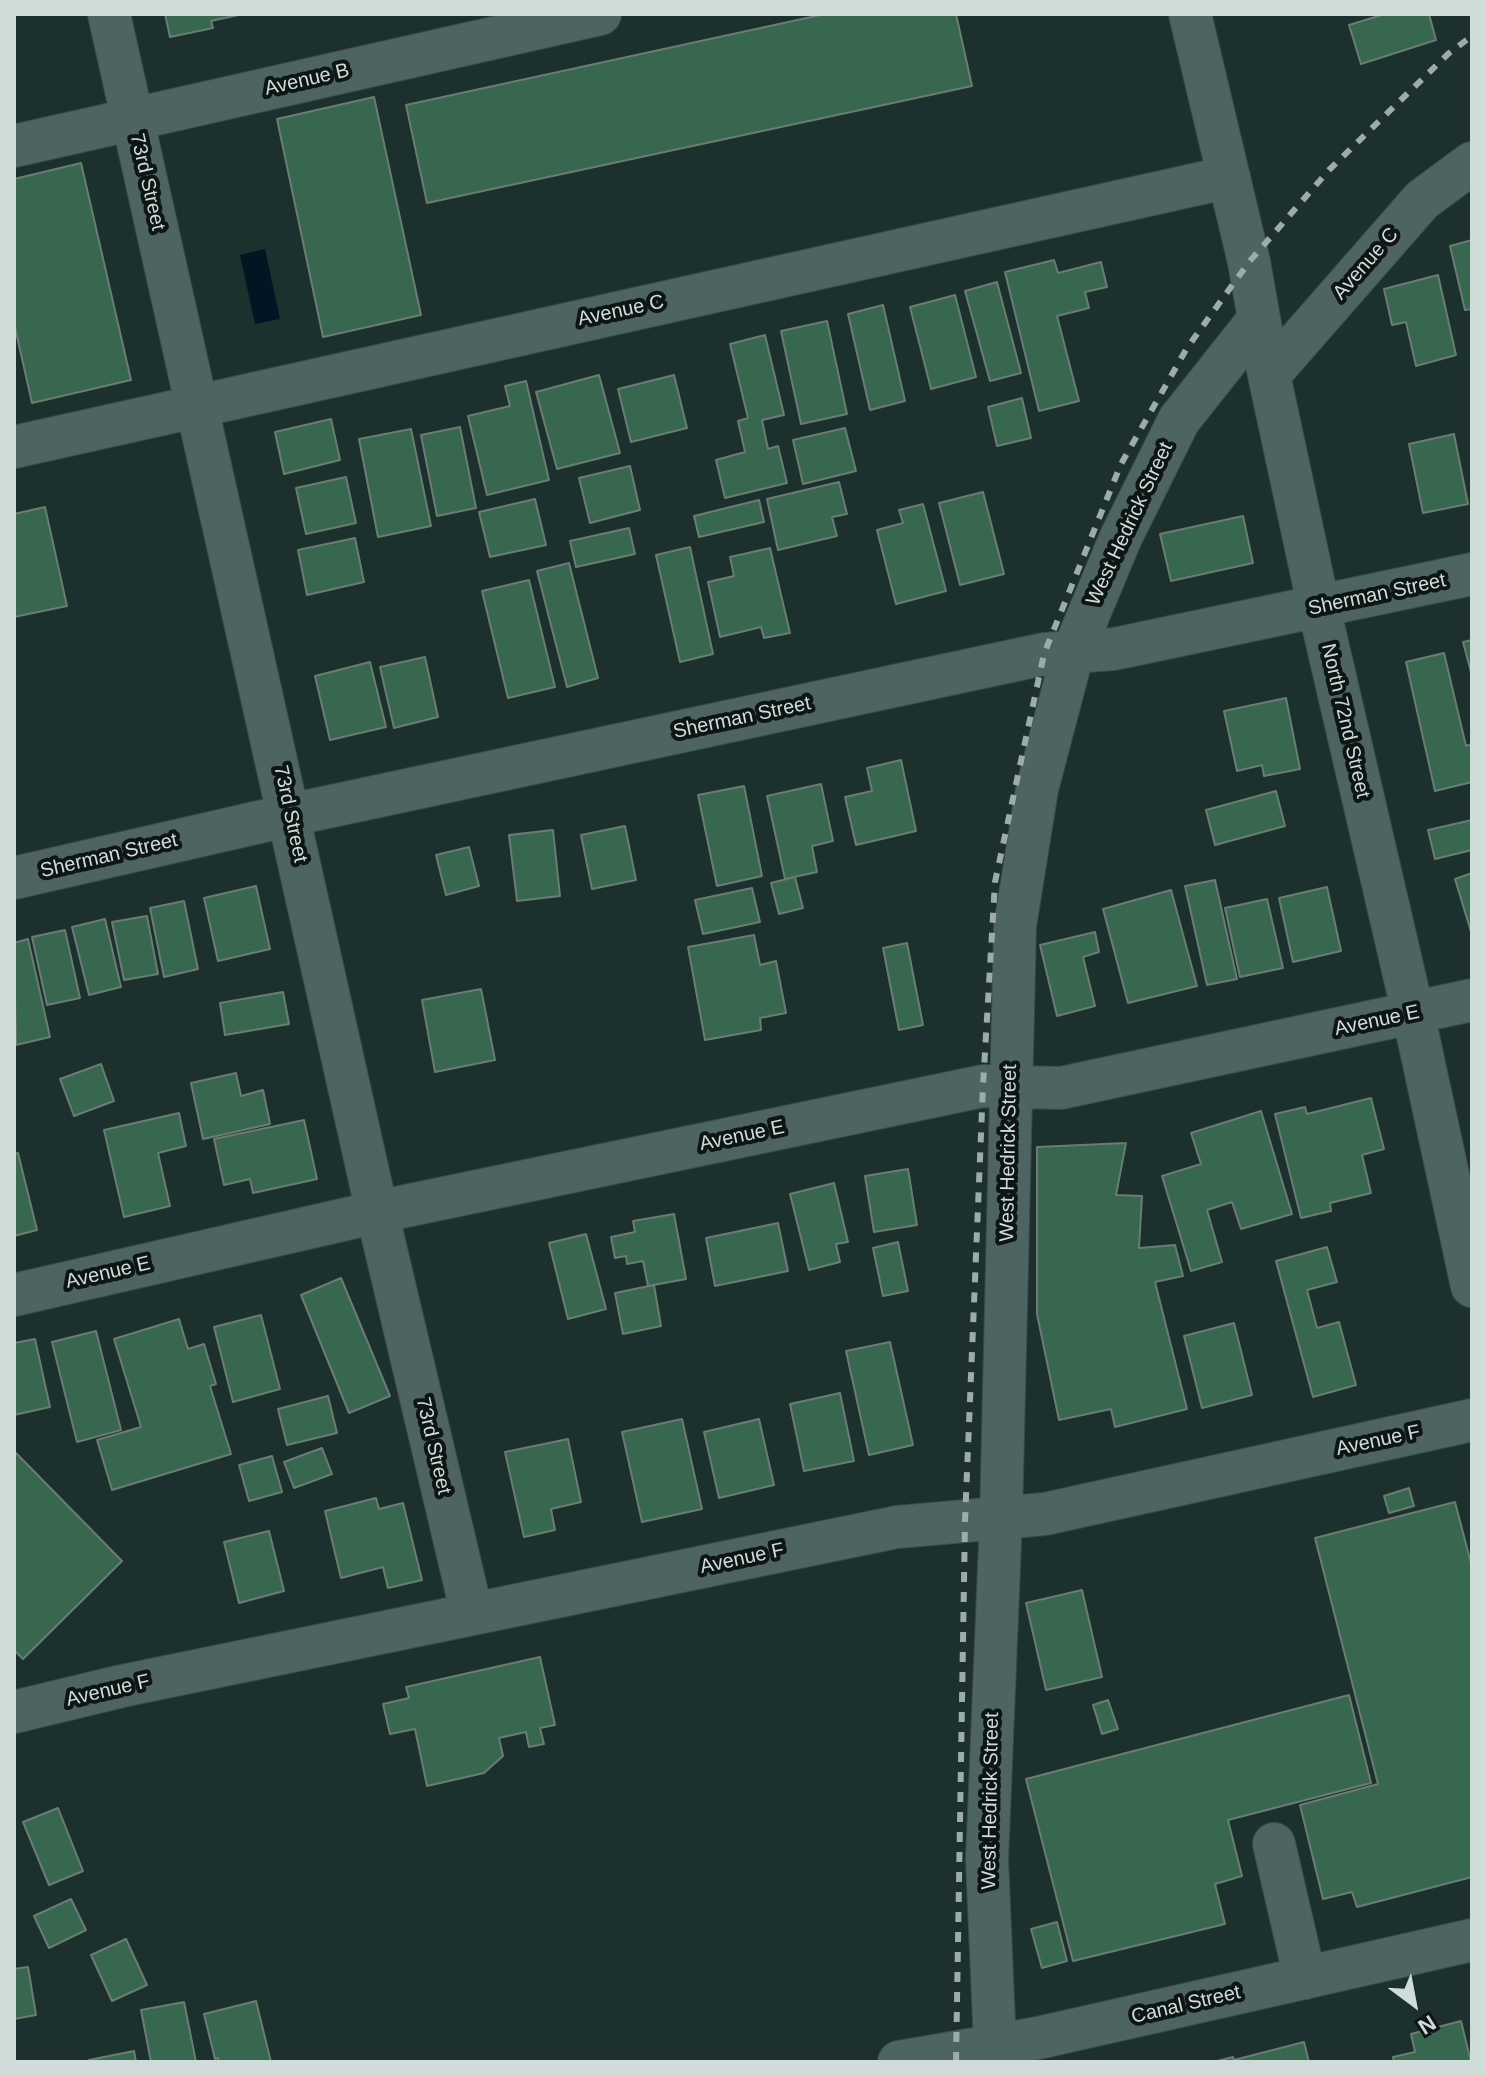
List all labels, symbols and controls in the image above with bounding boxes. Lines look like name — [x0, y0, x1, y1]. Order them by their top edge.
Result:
street label: Avenue B — [262, 59, 352, 101]
street label: 73rd Street — [124, 131, 170, 233]
street label: Avenue C — [1328, 223, 1404, 305]
street label: Avenue C — [576, 290, 666, 332]
street label: West Hedrick Street — [1082, 439, 1178, 609]
street label: Sherman Street — [1306, 569, 1448, 621]
street label: North 72nd Street — [1316, 641, 1374, 801]
street label: Sherman Street — [671, 692, 813, 744]
street label: 73rd Street — [268, 763, 312, 865]
street label: Sherman Street — [38, 829, 180, 883]
street label: Avenue E — [1332, 1000, 1422, 1042]
street label: West Hedrick Street — [995, 1064, 1023, 1242]
street label: Avenue E — [697, 1115, 787, 1157]
street label: Avenue E — [63, 1252, 153, 1294]
street label: 73rd Street — [410, 1395, 456, 1497]
street label: Avenue F — [1334, 1420, 1422, 1462]
street label: Avenue F — [698, 1538, 786, 1580]
street label: Avenue F — [64, 1670, 152, 1712]
street label: West Hedrick Street — [977, 1712, 1005, 1890]
north arrow — [1374, 1964, 1454, 2044]
street label: Canal Street — [1129, 1981, 1243, 2029]
text: N — [1414, 2010, 1440, 2040]

